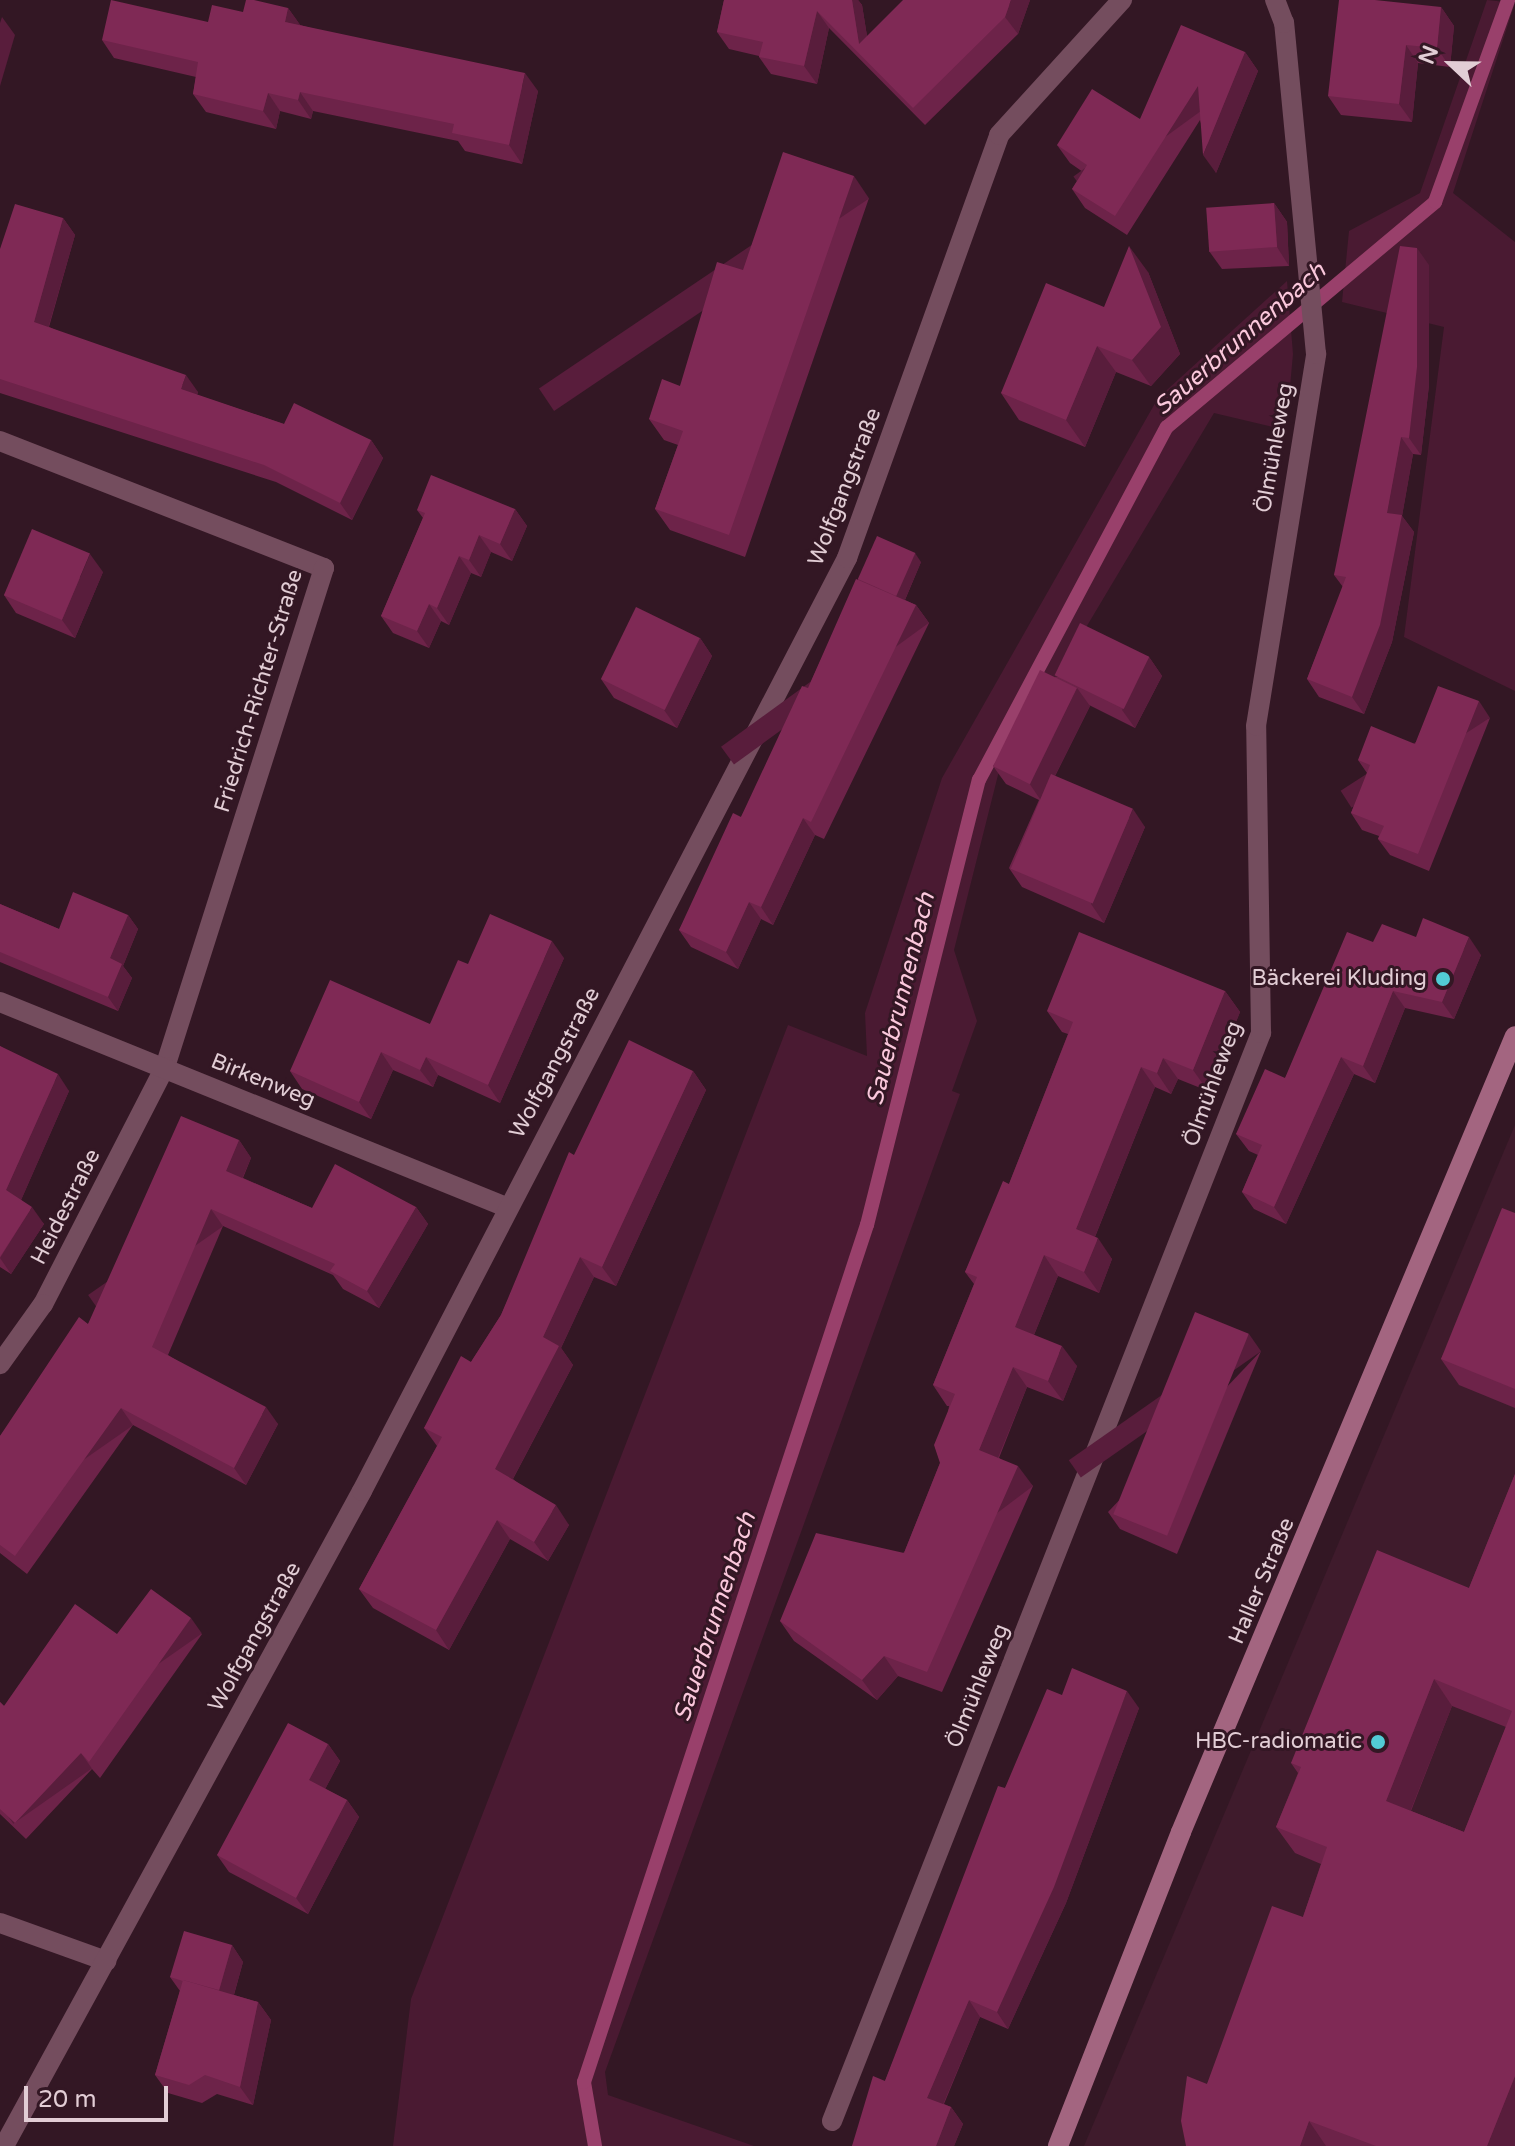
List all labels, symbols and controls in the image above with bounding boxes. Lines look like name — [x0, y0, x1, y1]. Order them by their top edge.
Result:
north arrow — [1411, 24, 1491, 104]
text: N — [1413, 42, 1444, 68]
water label: Sauerbrunnenbach — [1148, 257, 1332, 421]
street label: Ölmühleweg — [1251, 381, 1299, 515]
street label: Wolfgangstraße — [803, 404, 887, 570]
street label: Friedrich-Richter-Straße — [209, 566, 309, 816]
water label: Sauerbrunnenbach — [861, 890, 941, 1108]
place label: Bäckerei Kluding — [1251, 966, 1427, 992]
marker: Bäckerei Kluding — [1434, 970, 1452, 988]
street label: Wolfgangstraße — [504, 983, 606, 1143]
street label: Ölmühleweg — [1178, 1018, 1248, 1150]
street label: Birkenweg — [207, 1048, 319, 1114]
street label: Heidestraße — [26, 1145, 106, 1269]
water label: Sauerbrunnenbach — [668, 1509, 762, 1725]
street label: Haller Straße — [1224, 1514, 1300, 1648]
street label: Wolfgangstraße — [203, 1558, 307, 1716]
street label: Ölmühleweg — [941, 1620, 1015, 1752]
place label: HBC-radiomatic — [1195, 1729, 1362, 1755]
marker: HBC-radiomatic — [1369, 1733, 1387, 1751]
scale bar — [28, 2070, 172, 2120]
text: 20 m — [38, 2085, 96, 2114]

